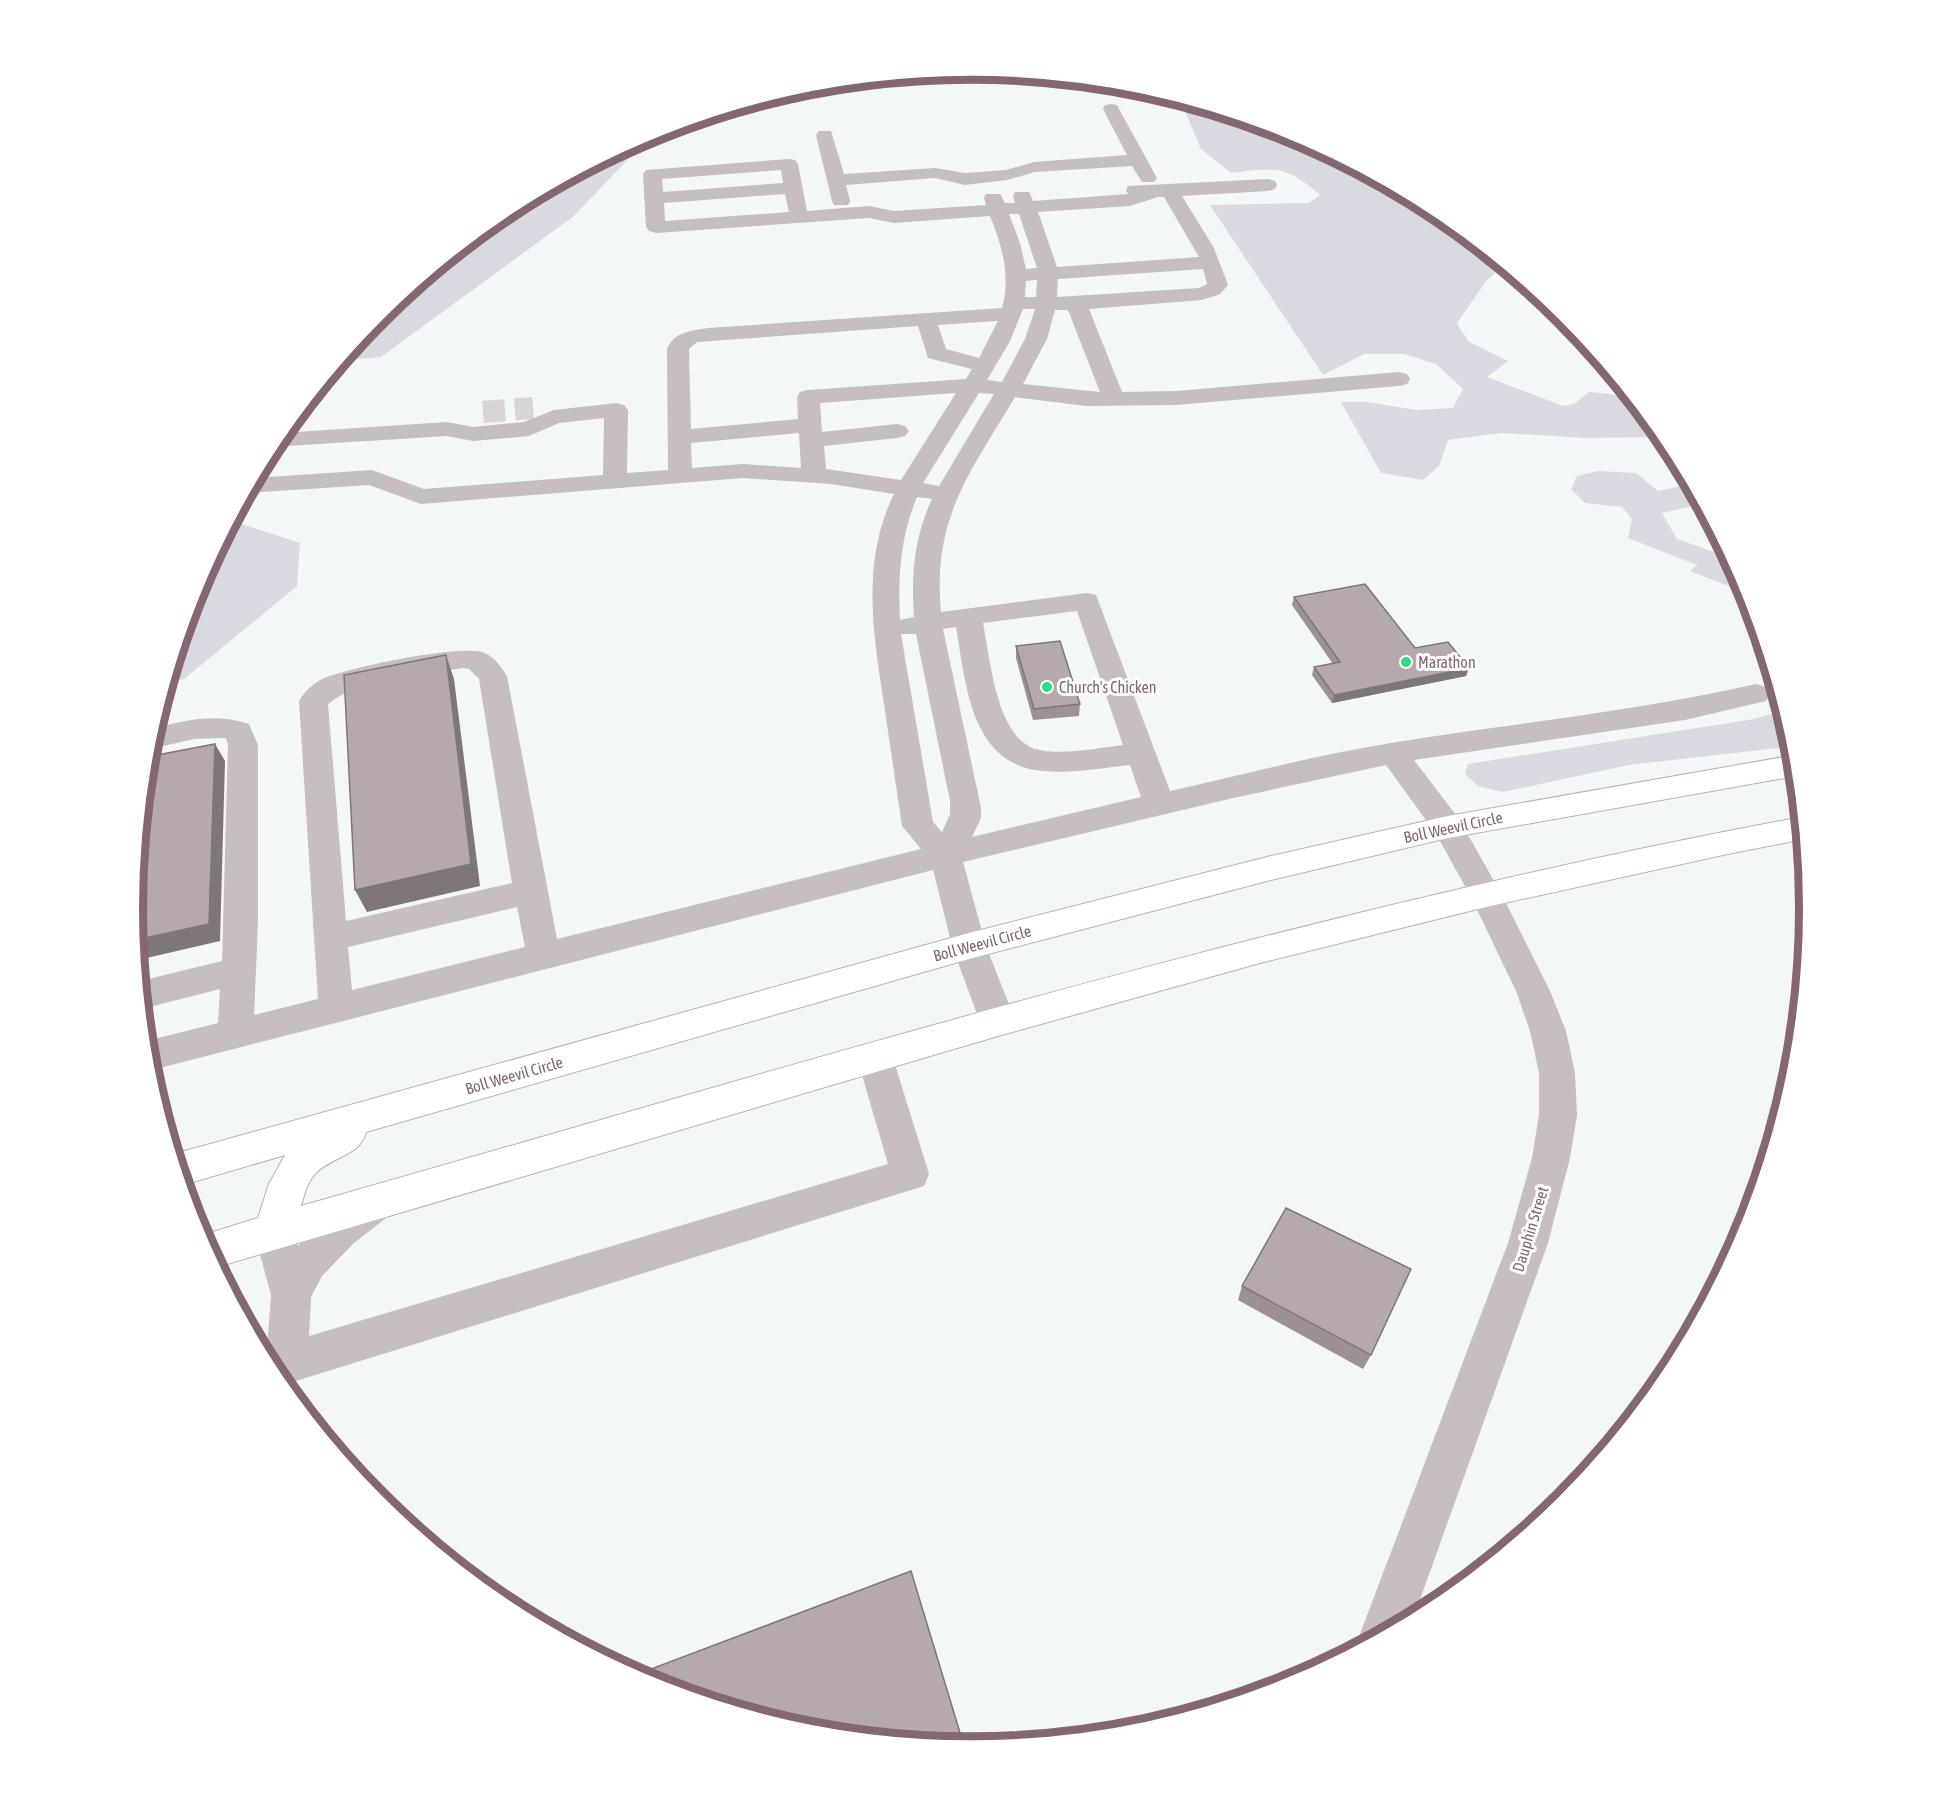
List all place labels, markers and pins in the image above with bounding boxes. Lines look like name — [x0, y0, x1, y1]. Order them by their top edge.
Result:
place label: Marathon — [1418, 653, 1476, 671]
marker: Marathon — [1399, 655, 1413, 669]
place label: Church's Chicken — [1059, 678, 1157, 696]
marker: Church's Chicken — [1040, 680, 1054, 694]

